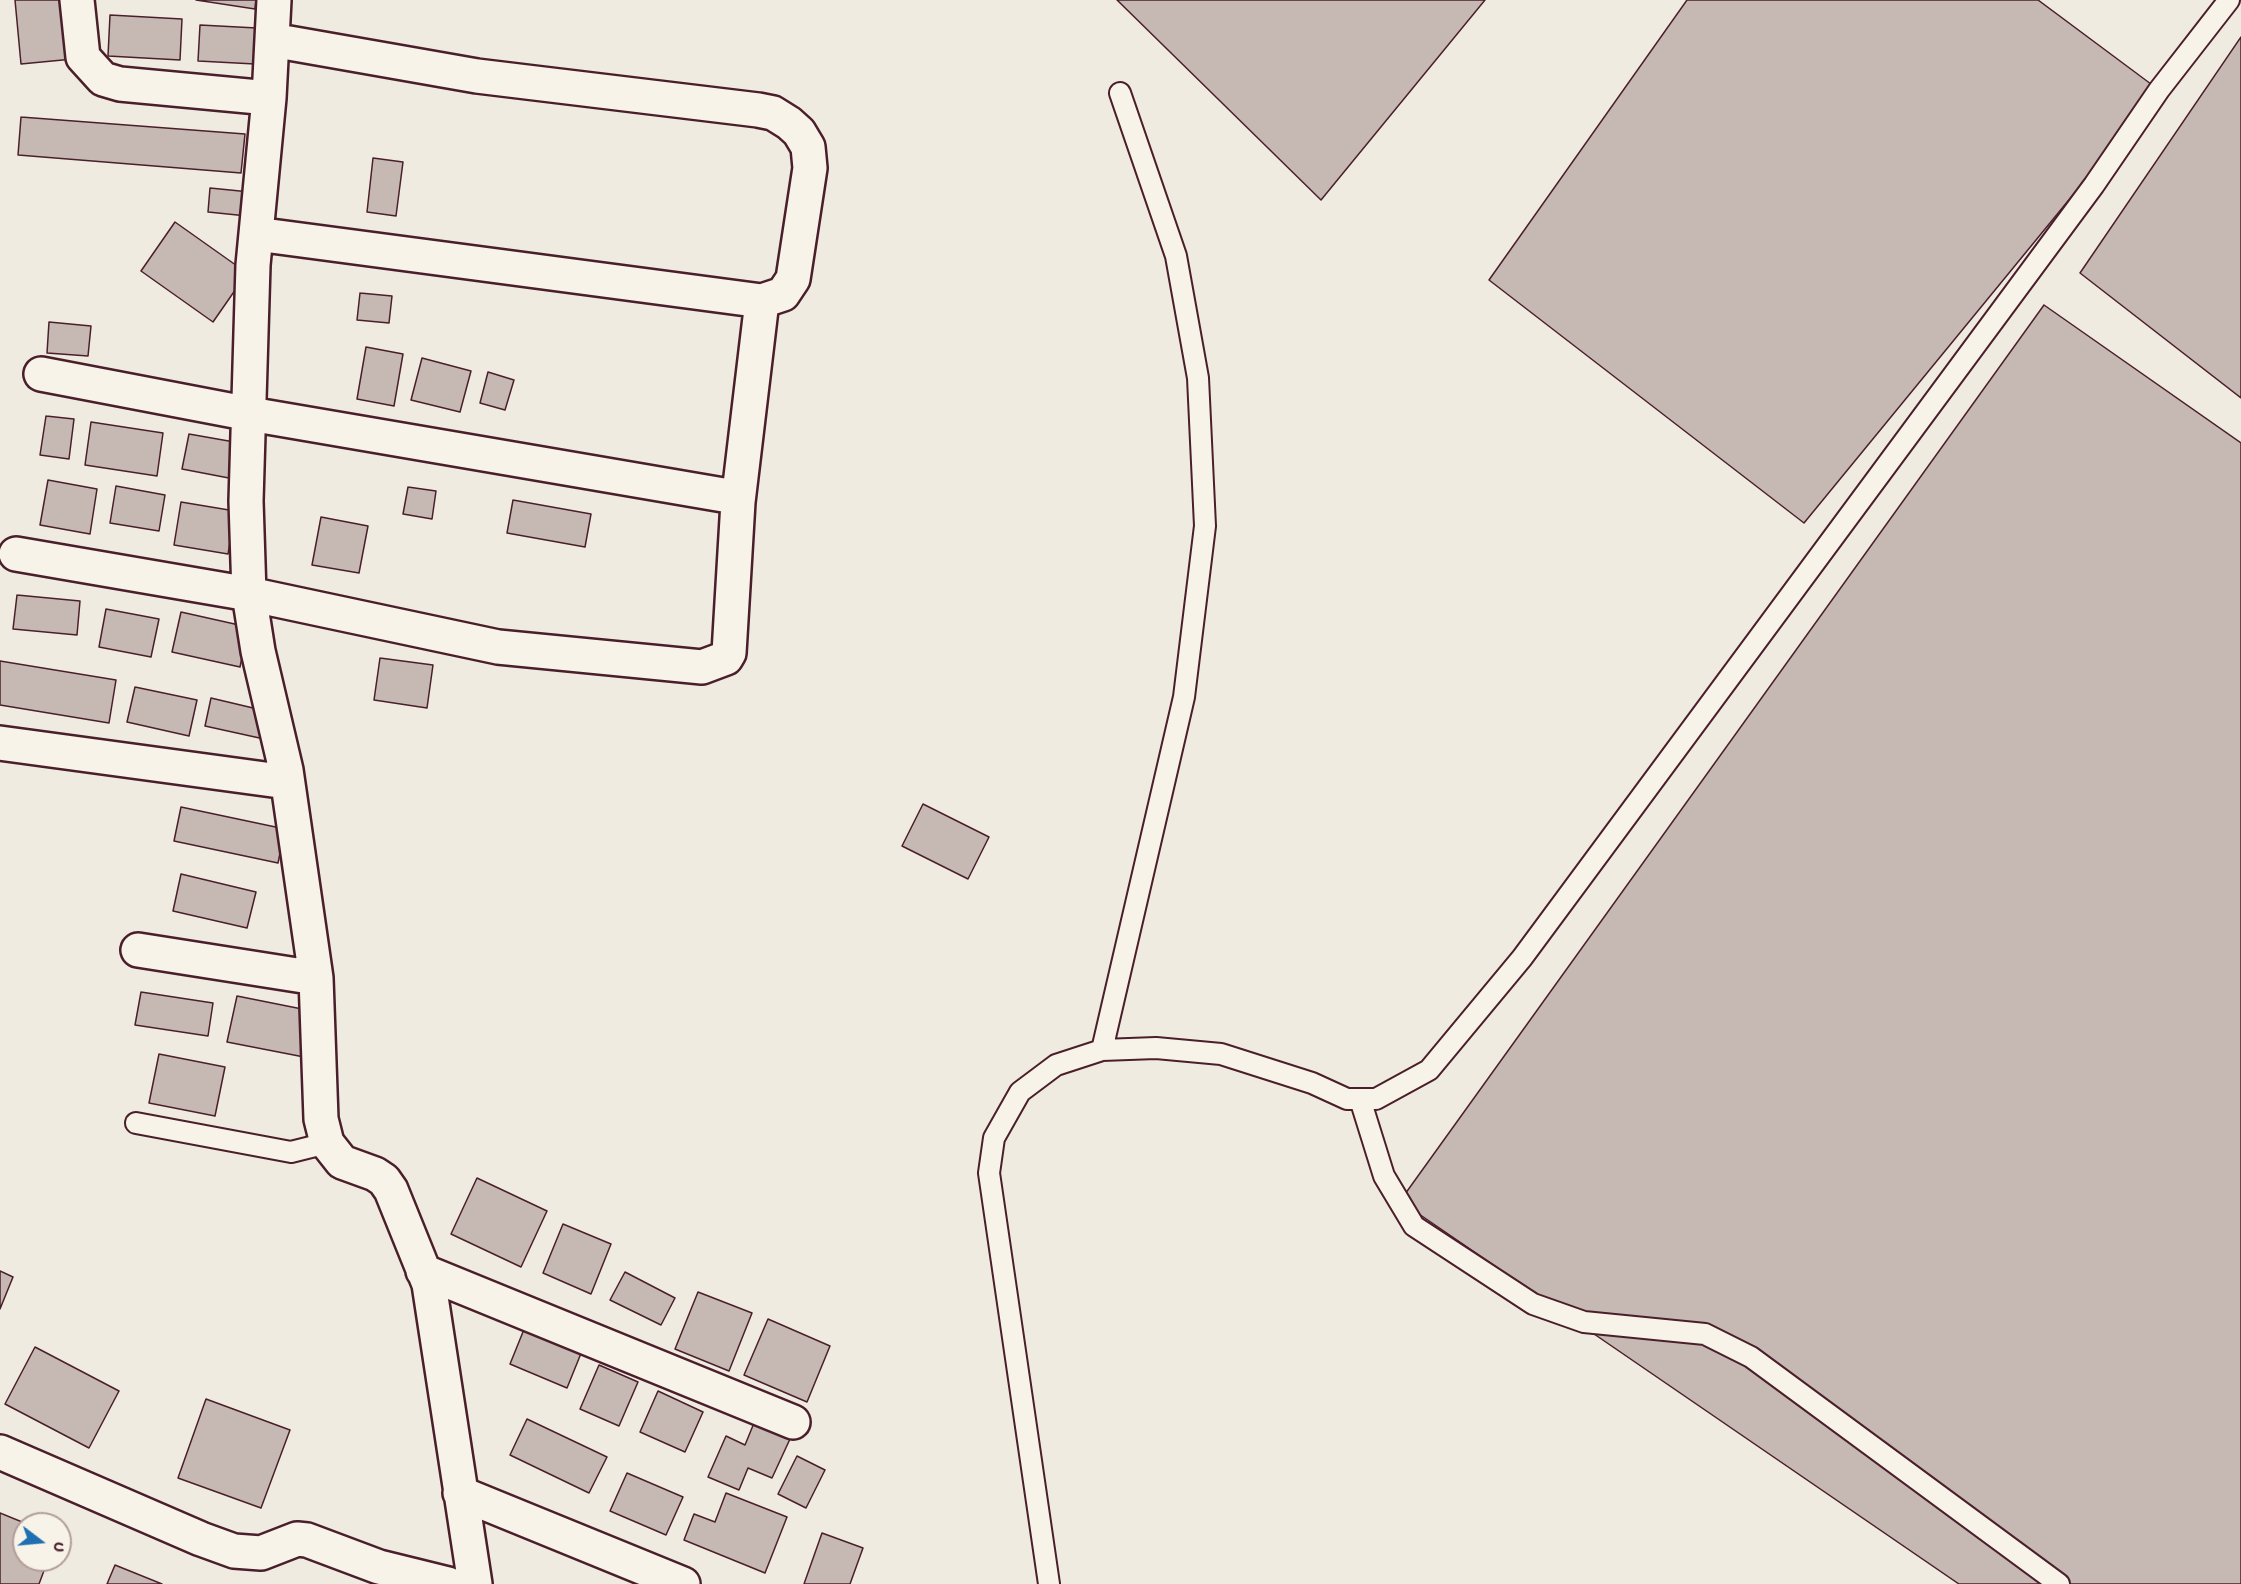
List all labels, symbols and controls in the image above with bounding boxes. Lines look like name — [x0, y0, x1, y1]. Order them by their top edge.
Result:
north arrow — [12, 1512, 72, 1572]
text: U — [47, 1539, 68, 1554]

